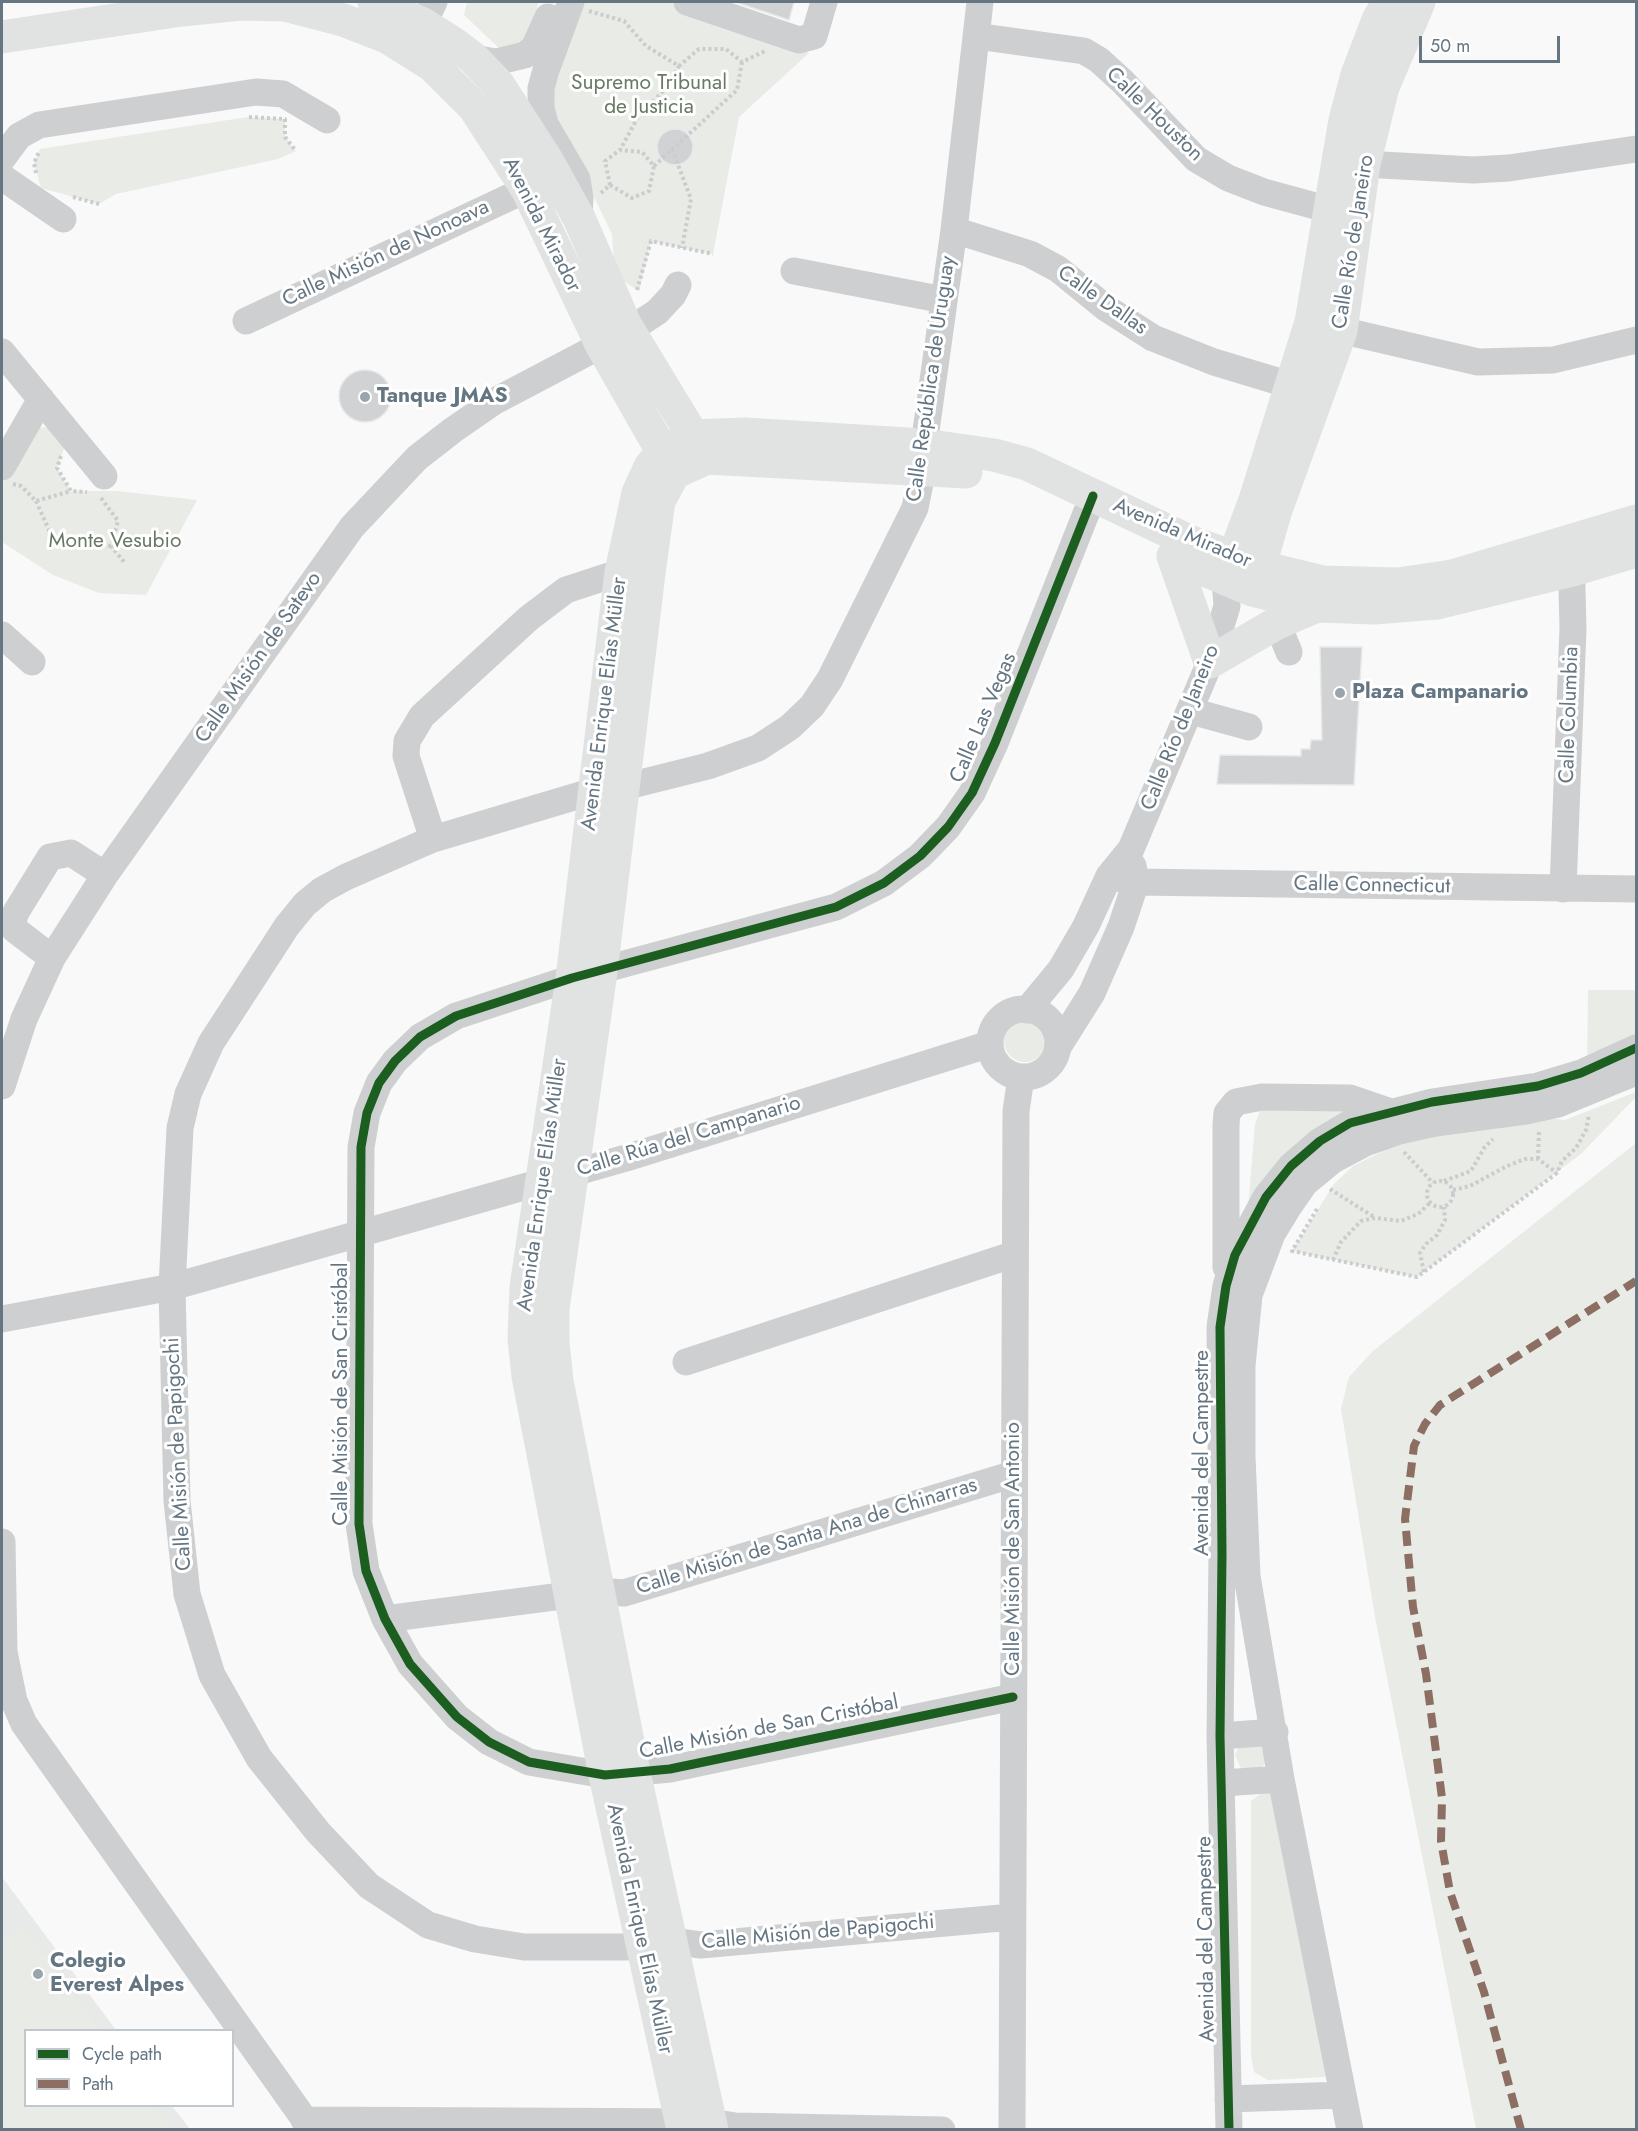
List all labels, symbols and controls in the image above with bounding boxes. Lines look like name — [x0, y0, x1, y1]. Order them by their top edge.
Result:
scale bar — [1422, 24, 1563, 62]
text: 50 m — [1430, 33, 1470, 59]
street label: Calle Houston — [1100, 63, 1208, 167]
park label: Supremo Tribunal de Justicia — [571, 71, 727, 121]
street label: Avenida Mirador — [496, 153, 586, 297]
street label: Calle Río de Janeiro — [1328, 153, 1380, 331]
street label: Calle Misión de Nonoava — [279, 195, 493, 313]
street label: Calle República de Uruguay — [902, 254, 962, 504]
street label: Calle Dallas — [1052, 261, 1152, 341]
place label: Tanque JMAS — [377, 384, 508, 410]
marker: Tanque JMAS — [358, 390, 372, 404]
street label: Avenida Mirador — [1109, 494, 1255, 574]
park label: Monte Vesubio — [48, 529, 182, 555]
street label: Calle Misión de Satevo — [190, 568, 328, 748]
street label: Avenida Enrique Elías Müller — [577, 576, 633, 832]
street label: Calle Río de Janeiro — [1136, 642, 1226, 814]
street label: Calle Columbia — [1555, 646, 1585, 784]
street label: Calle Las Vegas — [945, 649, 1023, 787]
place label: Plaza Campanario — [1352, 680, 1528, 706]
marker: Plaza Campanario — [1333, 686, 1347, 700]
street label: Calle Connecticut — [1293, 872, 1451, 900]
street label: Avenida Enrique Elías Müller — [513, 1057, 573, 1313]
street label: Calle Rúa del Campanario — [574, 1091, 804, 1183]
street label: Calle Misión de San Cristóbal — [329, 1262, 355, 1526]
street label: Calle Misión de Papigochi — [160, 1337, 198, 1571]
street label: Avenida del Campestre — [1190, 1350, 1216, 1556]
street label: Calle Misión de San Antonio — [1001, 1422, 1027, 1676]
street label: Calle Misión de Santa Ana de Chinarras — [634, 1473, 980, 1601]
street label: Calle Misión de San Cristóbal — [637, 1691, 901, 1765]
street label: Avenida Enrique Elías Müller — [600, 1802, 678, 2056]
street label: Avenida del Campestre — [1193, 1836, 1221, 2042]
street label: Calle Misión de Papigochi — [700, 1910, 936, 1956]
place label: Colegio Everest Alpes — [50, 1949, 184, 1999]
marker: Colegio Everest Alpes — [31, 1967, 45, 1981]
legend — [24, 2029, 234, 2107]
text: Cycle path — [82, 2041, 162, 2067]
text: Path — [82, 2071, 114, 2097]

